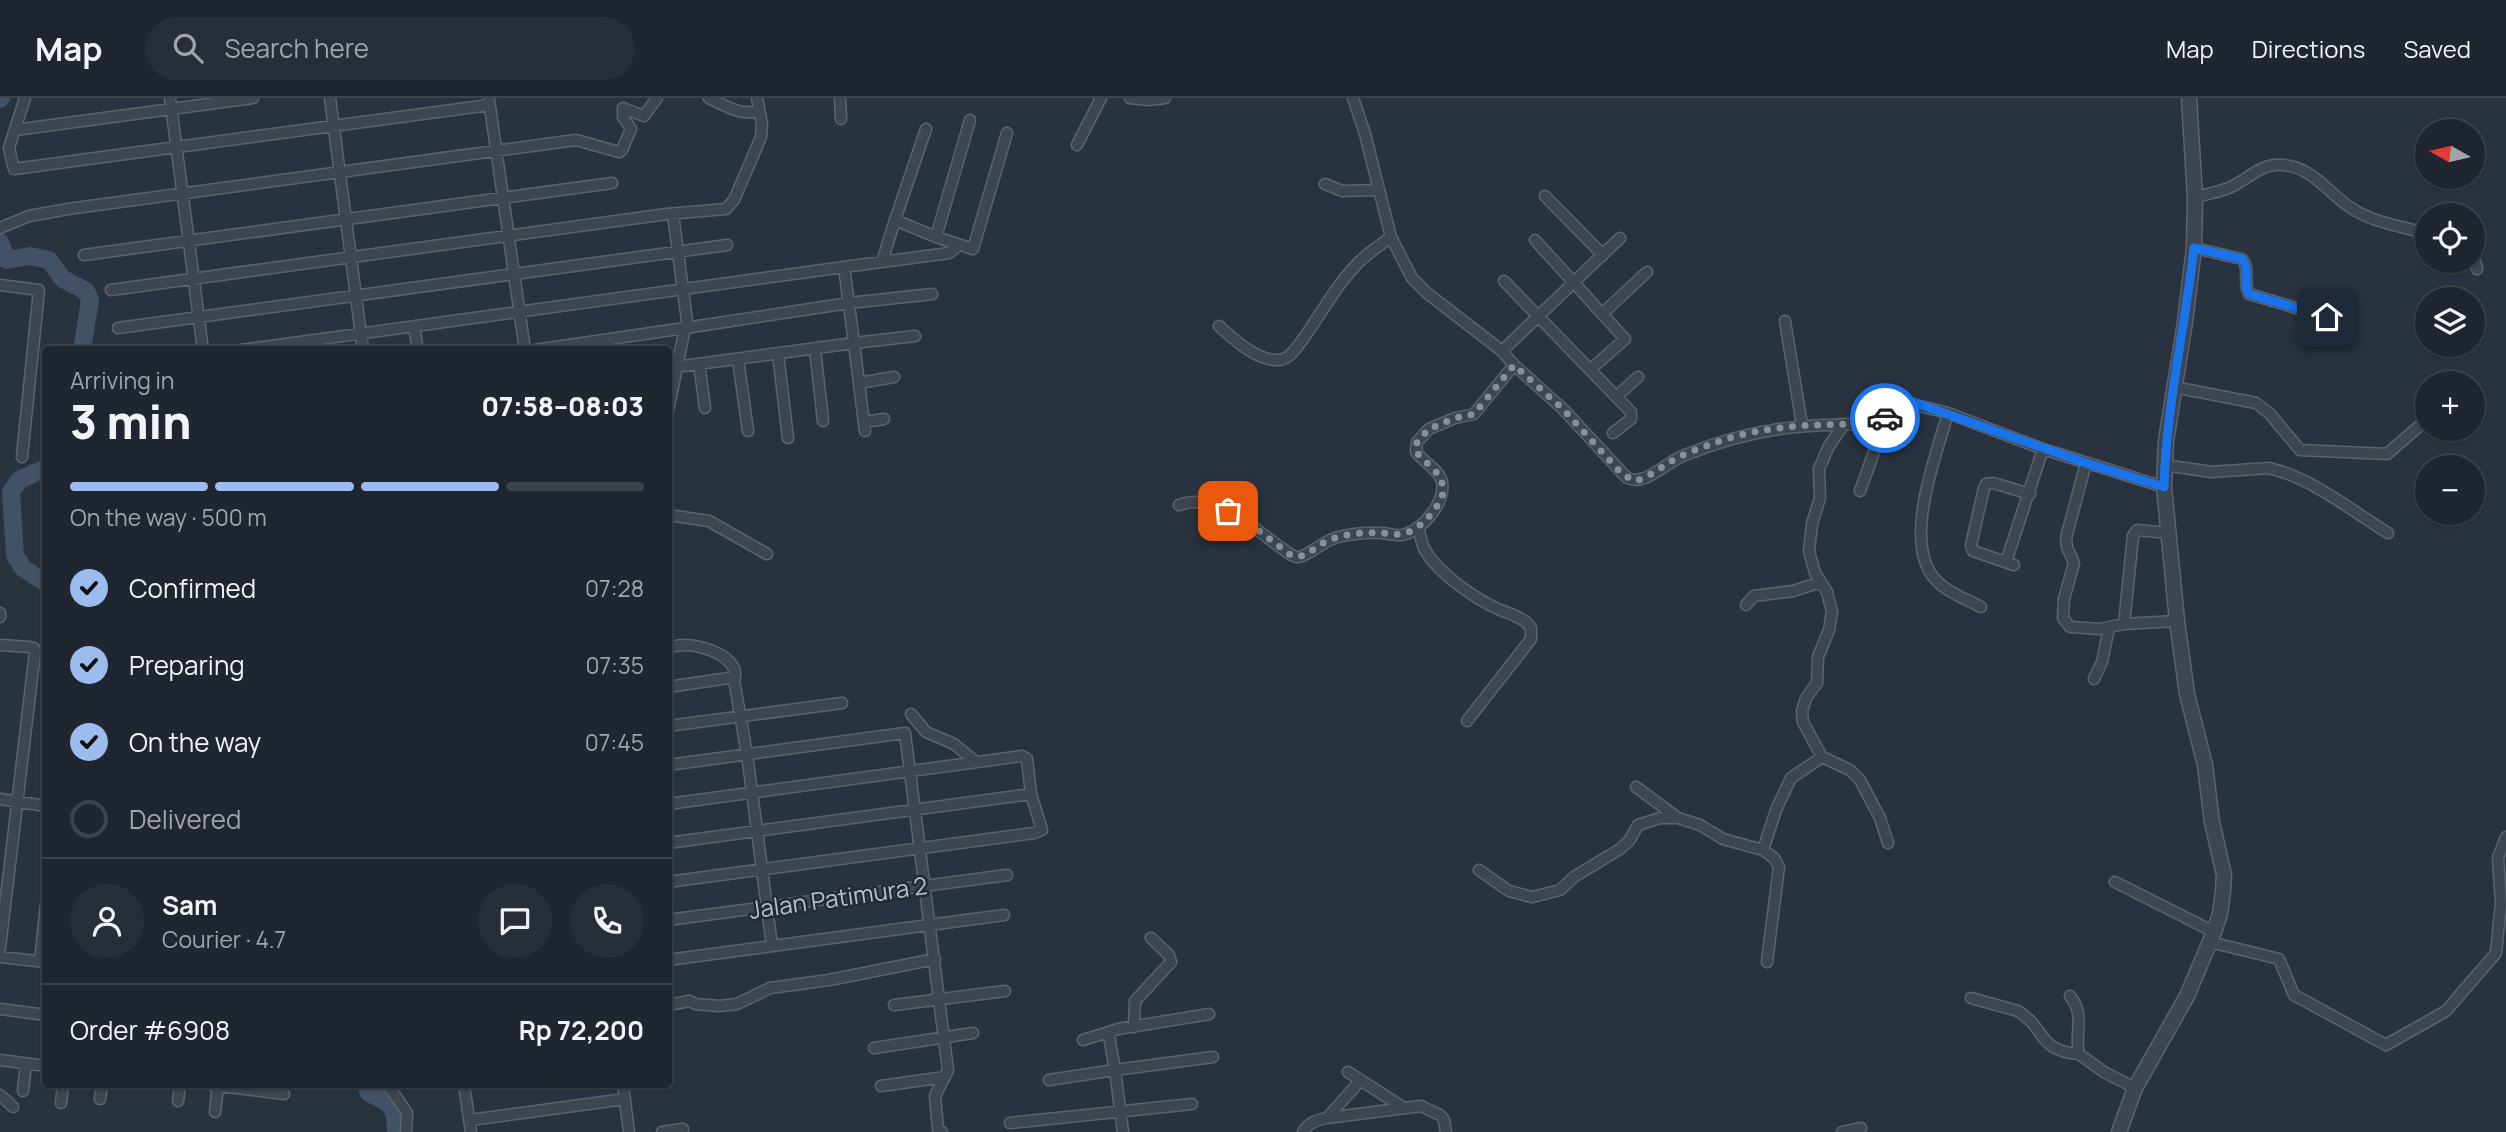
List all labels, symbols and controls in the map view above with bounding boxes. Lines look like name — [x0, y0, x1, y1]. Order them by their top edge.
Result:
search box — [145, 17, 635, 80]
text: Map — [35, 26, 103, 71]
icon: search — [169, 29, 207, 67]
text: Search here — [225, 30, 369, 66]
text: Map — [2166, 32, 2214, 65]
text: Directions — [2252, 32, 2365, 65]
text: Saved — [2403, 32, 2471, 65]
north arrow — [2415, 119, 2485, 189]
map controls — [2415, 119, 2485, 525]
button: locate — [2415, 203, 2485, 273]
pin — [2297, 287, 2357, 347]
button: layers — [2415, 287, 2485, 357]
icon: home — [2308, 298, 2346, 336]
text: Arriving in — [70, 364, 175, 396]
button: + — [2415, 371, 2485, 441]
courier — [1850, 383, 1920, 453]
text: 07:58–08:03 — [482, 388, 644, 424]
text: 3 min — [70, 390, 191, 453]
icon: car — [1866, 399, 1904, 437]
button: − — [2415, 455, 2485, 525]
pin — [1198, 481, 1258, 541]
icon: bag — [1209, 492, 1247, 530]
text: On the way · 500 m — [70, 501, 267, 533]
icon: check — [70, 569, 108, 607]
text: Confirmed — [129, 570, 256, 606]
text: 07:28 — [585, 572, 644, 604]
icon: check — [70, 646, 108, 684]
text: Preparing — [129, 647, 245, 683]
text: 07:35 — [586, 649, 644, 681]
icon: check — [70, 723, 108, 761]
text: On the way — [129, 724, 261, 760]
text: 07:45 — [585, 726, 644, 758]
text: Delivered — [129, 801, 241, 837]
street label: Jalan Patimura 2 — [747, 868, 929, 926]
button: person — [70, 884, 144, 958]
button: chat — [478, 884, 552, 958]
button: phone — [570, 884, 644, 958]
text: Sam — [162, 887, 217, 923]
text: Courier · 4.7 — [162, 923, 286, 955]
text: Order #6908 — [70, 1012, 230, 1048]
text: Rp 72,200 — [519, 1012, 644, 1048]

